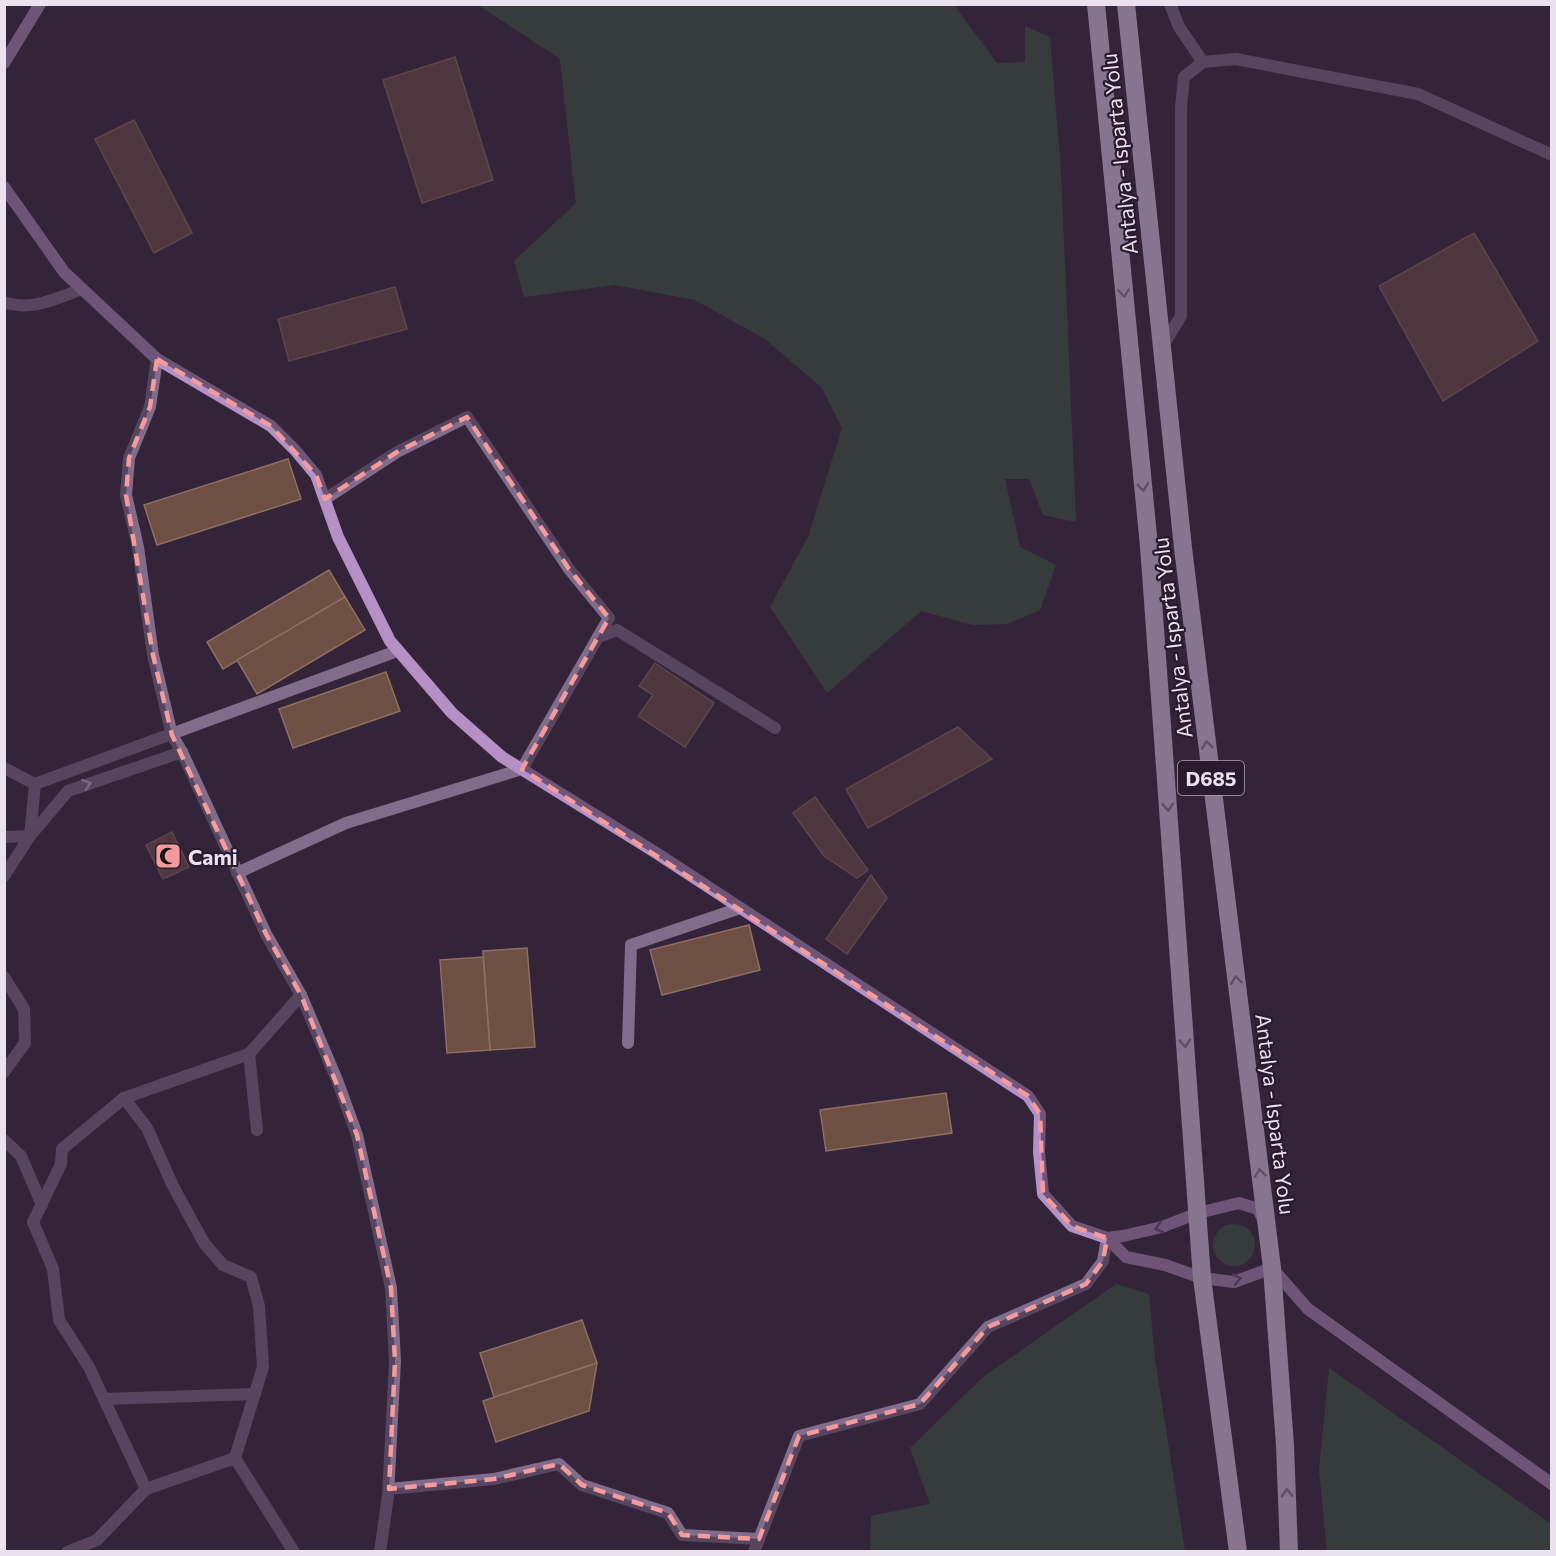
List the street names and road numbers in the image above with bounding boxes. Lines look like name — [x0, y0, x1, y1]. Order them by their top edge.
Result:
street label: Antalya - Isparta Yolu — [1096, 52, 1142, 256]
street label: Antalya - Isparta Yolu — [1147, 536, 1197, 740]
road number: D685 — [1178, 761, 1244, 795]
street label: Antalya - Isparta Yolu — [1251, 1012, 1301, 1216]

